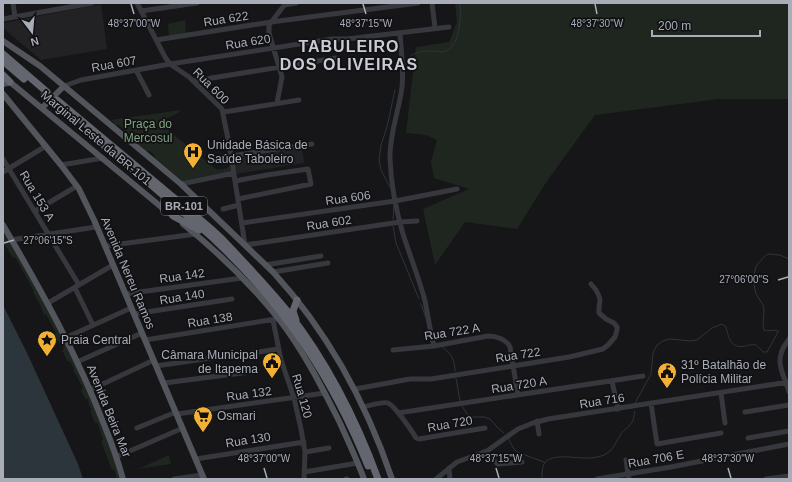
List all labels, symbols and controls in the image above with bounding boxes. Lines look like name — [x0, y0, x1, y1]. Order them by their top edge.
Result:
street label: Rua 622 — [202, 8, 250, 29]
north arrow — [12, 12, 52, 52]
scale bar — [652, 12, 760, 38]
text: 48°37'00"W — [108, 18, 161, 29]
text: 48°37'15"W — [340, 18, 393, 29]
text: 48°37'30"W — [571, 18, 624, 29]
text: 200 m — [658, 19, 691, 33]
street label: Rua 620 — [224, 31, 272, 52]
text: N — [29, 35, 40, 48]
district label: TABULEIRO DOS OLIVEIRAS — [280, 38, 418, 73]
street label: Rua 607 — [90, 53, 138, 75]
street label: Rua 600 — [190, 65, 232, 107]
street label: Marginal Leste da BR-101 — [38, 88, 154, 188]
park label: Praça do Mercosul — [124, 117, 172, 145]
place label: Unidade Básica de Saúde Taboleiro — [207, 138, 308, 166]
hospital icon: Unidade Básica de Saúde Taboleiro — [182, 141, 204, 169]
street label: Rua 153 A — [17, 168, 57, 224]
street label: Rua 606 — [325, 188, 372, 208]
road number: BR-101 — [161, 197, 207, 215]
street label: Rua 602 — [305, 212, 353, 233]
street label: Avenida Nereu Ramos — [98, 215, 158, 331]
text: 27°06'15"S — [23, 235, 73, 246]
street label: Rua 142 — [159, 266, 206, 286]
text: 27°06'00"S — [719, 274, 769, 285]
street label: Rua 140 — [158, 286, 206, 307]
street label: Rua 138 — [186, 309, 234, 330]
street label: Rua 722 A — [423, 321, 481, 343]
place icon: Praia Central — [36, 329, 58, 357]
place label: Praia Central — [61, 333, 131, 347]
street label: Rua 722 — [494, 344, 542, 365]
place label: Câmara Municipal de Itapema — [161, 348, 258, 376]
public building icon: Câmara Municipal de Itapema — [261, 351, 283, 379]
place label: 31º Batalhão de Polícia Militar — [681, 358, 766, 386]
public building icon: 31º Batalhão de Polícia Militar — [656, 361, 678, 389]
street label: Avenida Beira Mar — [84, 363, 134, 459]
street label: Rua 120 — [289, 372, 315, 420]
street label: Rua 720 A — [490, 374, 548, 396]
street label: Rua 132 — [226, 384, 273, 404]
street label: Rua 716 — [578, 390, 626, 411]
supermarket icon: Osmari — [192, 405, 214, 433]
place label: Osmari — [217, 409, 256, 423]
street label: Rua 720 — [426, 413, 474, 435]
street label: Rua 130 — [224, 429, 272, 450]
street label: Rua 706 E — [627, 447, 685, 471]
text: 48°37'00"W — [238, 453, 291, 464]
text: 48°37'15"W — [470, 453, 523, 464]
text: 48°37'30"W — [702, 453, 755, 464]

